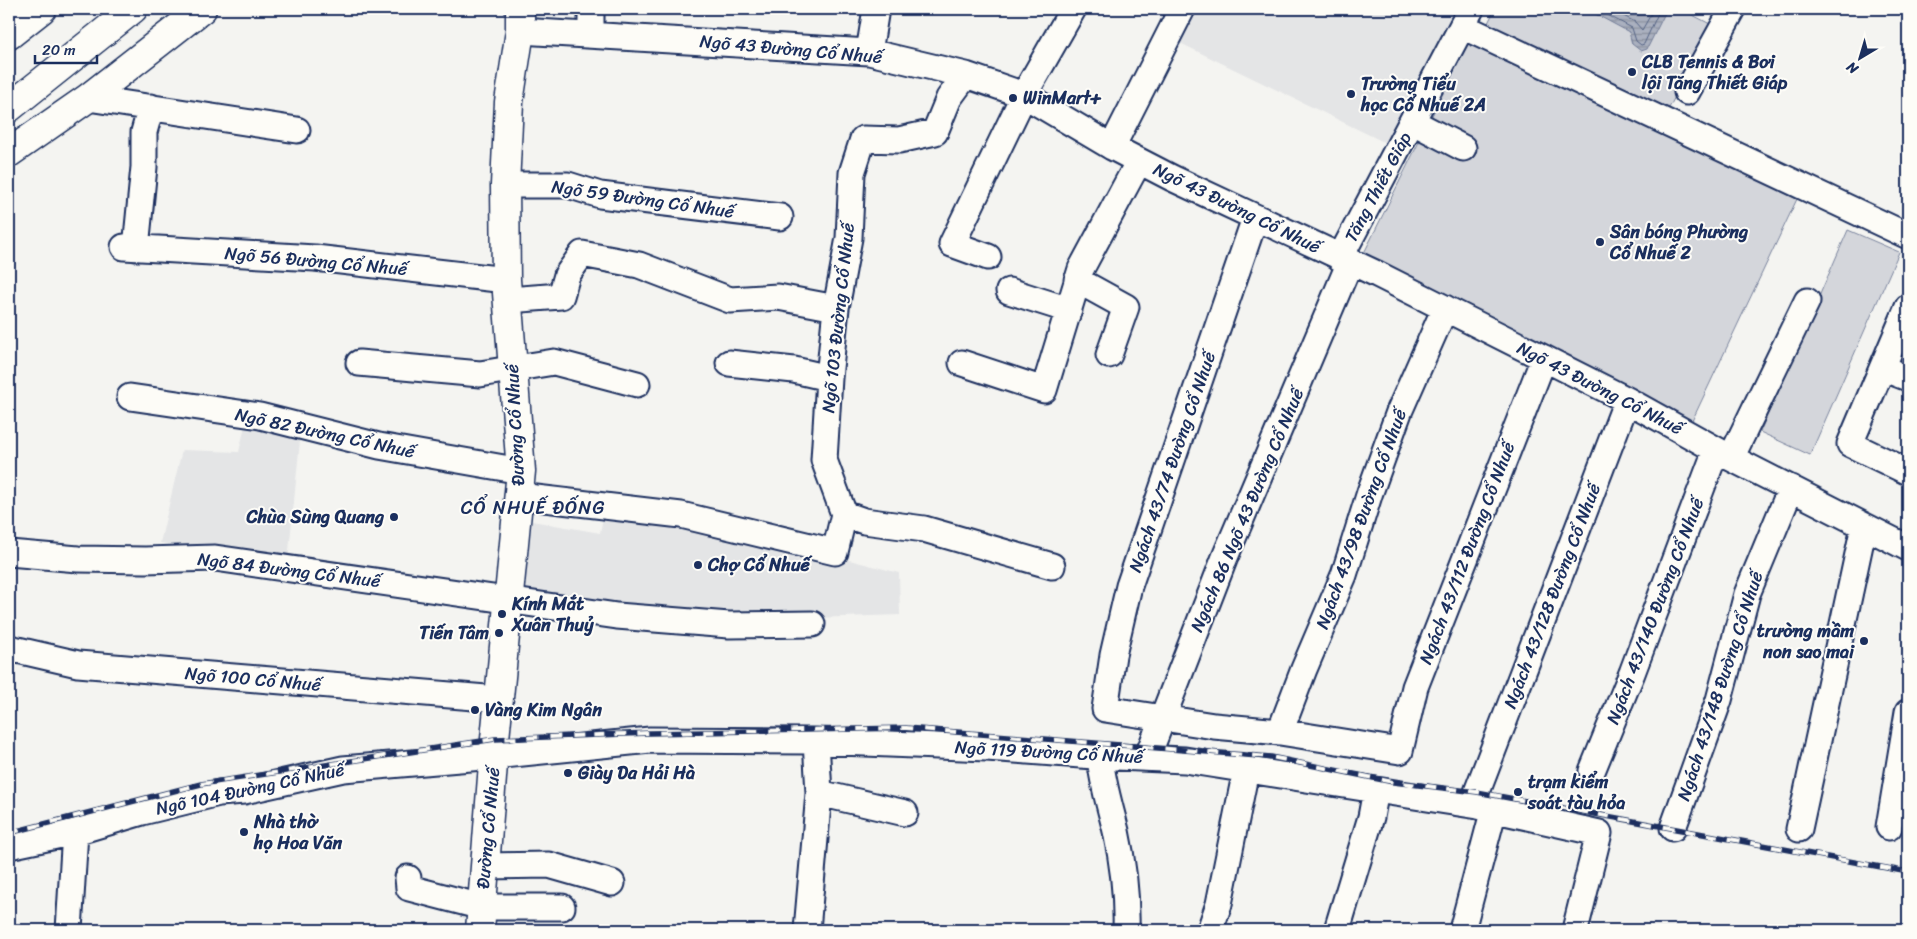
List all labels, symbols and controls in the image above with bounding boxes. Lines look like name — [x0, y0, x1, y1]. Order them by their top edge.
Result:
street label: Ngõ 43 Đường Cổ Nhuế — [698, 25, 886, 73]
scale bar — [35, 32, 98, 64]
north arrow — [1834, 32, 1884, 82]
text: 20 m — [42, 37, 76, 63]
place label: CLB Tennis & Bơi lội Tăng Thiết Giáp — [1641, 46, 1788, 99]
text: N — [1841, 55, 1865, 81]
marker: CLB Tennis & Bơi lội Tăng Thiết Giáp — [1626, 66, 1638, 78]
place label: Trường Tiểu học Cổ Nhuế 2A — [1360, 68, 1486, 121]
place label: WinMart+ — [1023, 82, 1102, 114]
marker: Trường Tiểu học Cổ Nhuế 2A — [1345, 88, 1357, 100]
marker: WinMart+ — [1007, 92, 1019, 104]
street label: Tăng Thiết Giáp — [1335, 125, 1421, 248]
street label: Ngõ 43 Đường Cổ Nhuế — [1148, 153, 1329, 264]
street label: Ngõ 59 Đường Cổ Nhuế — [550, 170, 739, 228]
place label: Sân bóng Phường Cổ Nhuế 2 — [1609, 216, 1748, 269]
street label: Ngõ 103 Đường Cổ Nhuế — [812, 219, 864, 415]
marker: Sân bóng Phường Cổ Nhuế 2 — [1594, 236, 1606, 248]
street label: Ngõ 56 Đường Cổ Nhuế — [223, 237, 411, 285]
street label: Ngõ 43 Đường Cổ Nhuế — [1511, 332, 1691, 445]
street label: Ngách 43/74 Đường Cổ Nhuế — [1119, 345, 1226, 577]
street label: Đường Cổ Nhuế — [496, 361, 534, 487]
street label: Ngách 86 Ngõ 43 Đường Cổ Nhuế — [1181, 380, 1314, 637]
street label: Ngõ 82 Đường Cổ Nhuế — [232, 398, 421, 468]
street label: Ngách 43/98 Đường Cổ Nhuế — [1306, 402, 1417, 634]
street label: Ngách 43/112 Đường Cổ Nhuế — [1410, 434, 1525, 669]
street label: Ngách 43/128 Đường Cổ Nhuế — [1494, 476, 1611, 713]
street label: Ngách 43/140 Đường Cổ Nhuế — [1597, 490, 1714, 729]
district label: CỔ NHUẾ ĐỐNG — [461, 491, 605, 524]
place label: Chùa Sùng Quang — [245, 501, 384, 533]
marker: Chùa Sùng Quang — [388, 511, 400, 523]
street label: Ngõ 84 Đường Cổ Nhuế — [196, 543, 385, 597]
place label: Chợ Cổ Nhuế — [707, 549, 813, 581]
marker: Chợ Cổ Nhuế — [692, 559, 704, 571]
street label: Ngách 43/148 Đường Cổ Nhuế — [1668, 564, 1773, 805]
place label: Kính Mắt Xuân Thuỷ — [511, 588, 594, 641]
marker: Kính Mắt Xuân Thuỷ — [496, 608, 508, 620]
place label: trường mầm non sao mai — [1757, 615, 1855, 668]
place label: Tiến Tâm — [419, 617, 489, 649]
marker: Tiến Tâm — [493, 627, 505, 639]
marker: trường mầm non sao mai — [1858, 635, 1870, 647]
street label: Ngõ 100 Cổ Nhuế — [184, 657, 325, 701]
place label: Vàng Kim Ngân — [485, 694, 602, 726]
marker: Vàng Kim Ngân — [469, 704, 481, 716]
street label: Ngõ 119 Đường Cổ Nhuế — [954, 731, 1147, 773]
street label: Ngõ 104 Đường Cổ Nhuế — [153, 753, 350, 825]
place label: Giày Da Hải Hà — [577, 757, 695, 789]
street label: Đường Cổ Nhuế — [467, 763, 509, 890]
place label: trạm kiểm soát tàu hỏa — [1527, 766, 1625, 819]
marker: Giày Da Hải Hà — [562, 767, 574, 779]
marker: trạm kiểm soát tàu hỏa — [1512, 786, 1524, 798]
place label: Nhà thờ họ Hoa Văn — [253, 806, 343, 859]
marker: Nhà thờ họ Hoa Văn — [238, 826, 250, 838]

